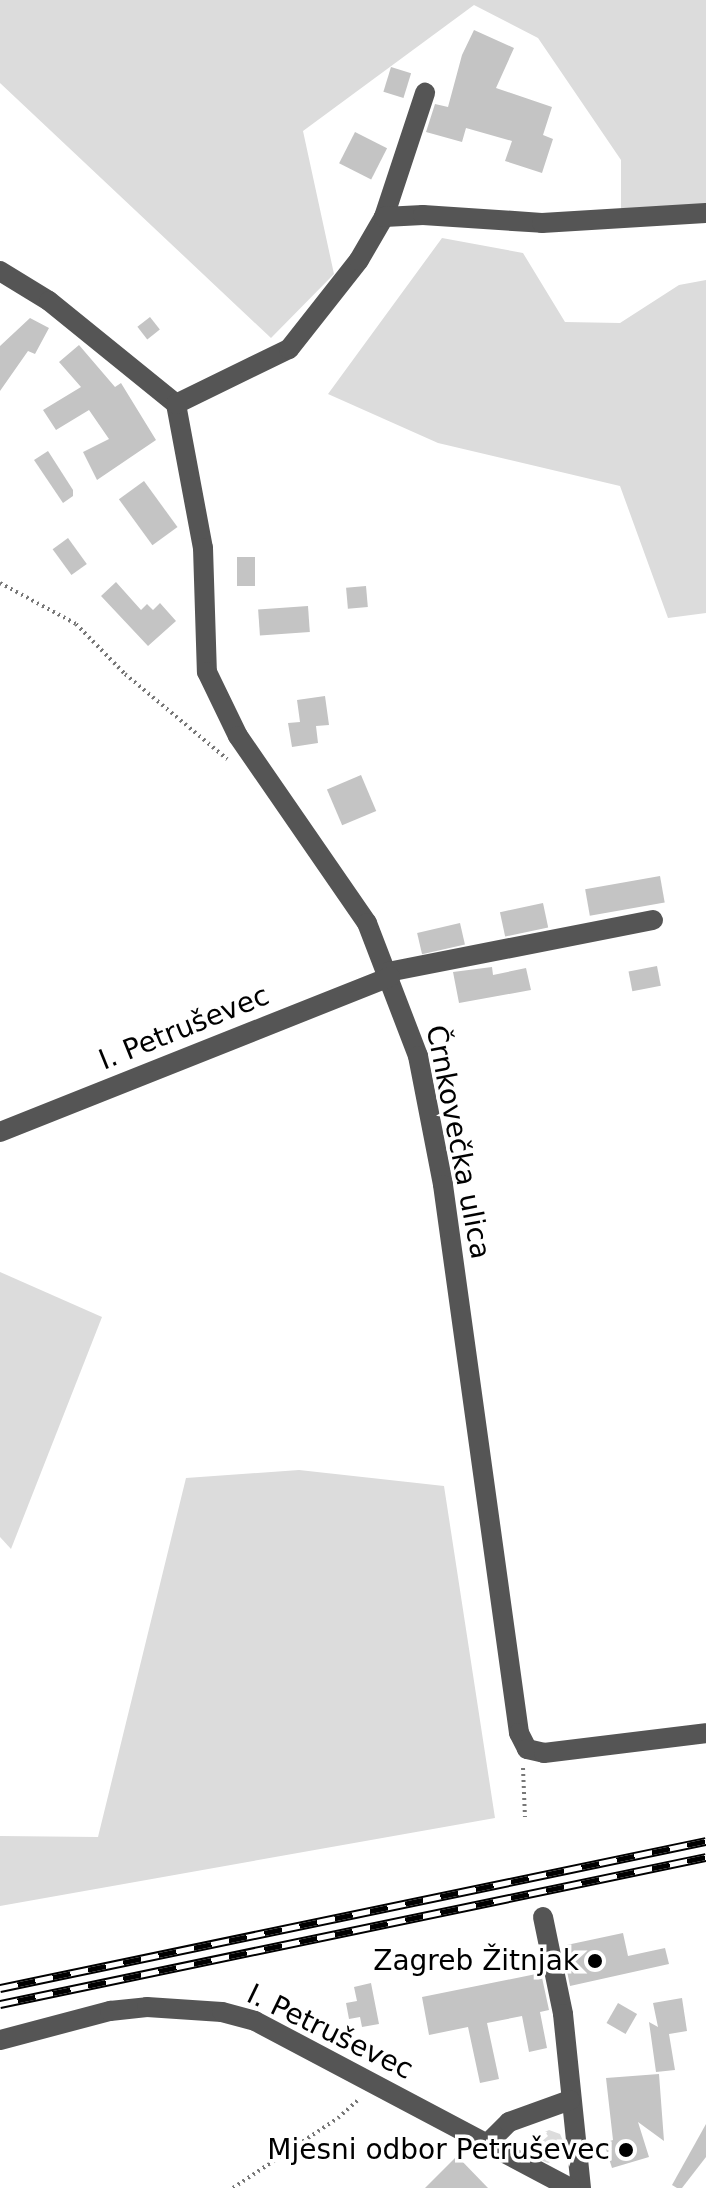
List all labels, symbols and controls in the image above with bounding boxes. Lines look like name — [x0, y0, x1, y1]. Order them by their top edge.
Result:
street label: I. Petruševec — [94, 979, 274, 1077]
street label: Črnkovečka ulica — [419, 1022, 497, 1262]
place label: Zagreb Žitnjak — [373, 1944, 579, 1978]
marker: Zagreb Žitnjak — [586, 1952, 604, 1970]
street label: I. Petruševec — [242, 1977, 418, 2087]
place label: Mjesni odbor Petruševec — [267, 2133, 610, 2167]
marker: Mjesni odbor Petruševec — [617, 2141, 635, 2159]

